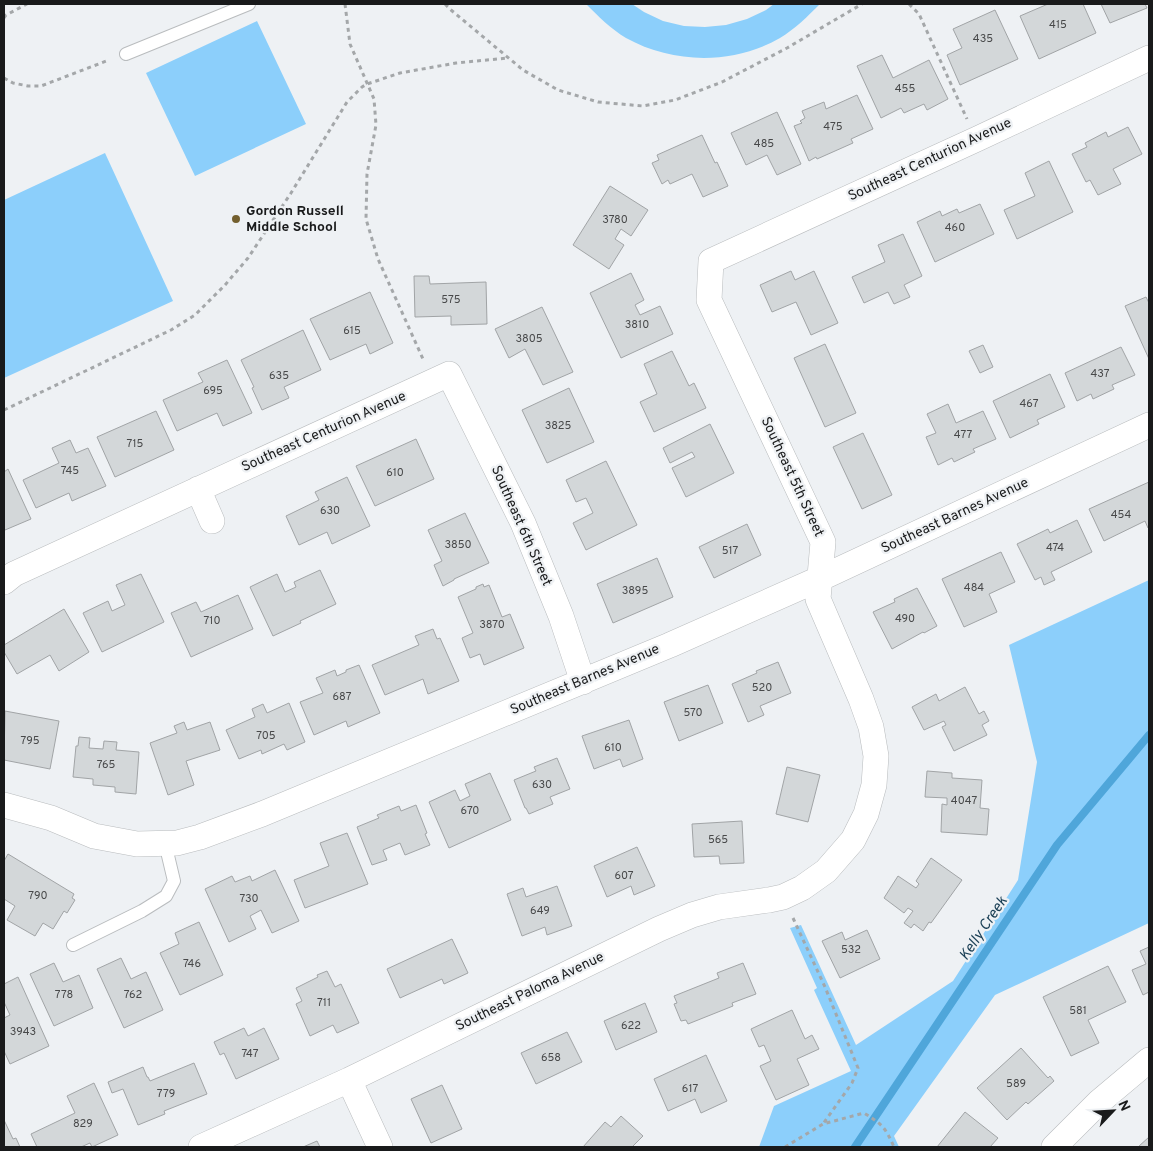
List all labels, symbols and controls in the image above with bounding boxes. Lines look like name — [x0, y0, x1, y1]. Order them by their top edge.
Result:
house number: 415 — [1049, 18, 1067, 32]
house number: 435 — [973, 32, 993, 46]
house number: 455 — [895, 82, 915, 96]
street label: Southeast Centurion Avenue — [846, 115, 1014, 205]
house number: 475 — [823, 120, 843, 134]
house number: 485 — [754, 137, 774, 151]
place label: Gordon Russell Middle School — [246, 203, 344, 236]
marker: Gordon Russell Middle School — [230, 213, 242, 225]
house number: 3780 — [602, 213, 628, 227]
house number: 460 — [945, 221, 965, 235]
house number: 575 — [441, 293, 461, 307]
house number: 3810 — [625, 318, 649, 332]
house number: 615 — [343, 324, 361, 338]
house number: 3805 — [515, 332, 543, 346]
house number: 437 — [1090, 367, 1110, 381]
house number: 635 — [269, 369, 289, 383]
house number: 695 — [203, 384, 223, 398]
street label: Southeast Centurion Avenue — [239, 388, 409, 476]
house number: 467 — [1020, 397, 1039, 411]
street label: Southeast 5th Street — [757, 414, 827, 540]
house number: 3825 — [545, 419, 572, 433]
house number: 477 — [954, 428, 973, 442]
house number: 715 — [127, 437, 144, 451]
street label: Southeast 6th Street — [487, 463, 555, 589]
house number: 745 — [61, 464, 79, 478]
house number: 610 — [386, 466, 404, 480]
street label: Southeast Barnes Avenue — [879, 474, 1031, 558]
house number: 630 — [320, 504, 340, 518]
house number: 454 — [1111, 508, 1132, 522]
house number: 3850 — [444, 538, 472, 552]
house number: 474 — [1046, 541, 1064, 555]
house number: 517 — [722, 544, 739, 558]
house number: 484 — [964, 581, 984, 595]
house number: 3895 — [622, 584, 648, 598]
house number: 490 — [895, 612, 915, 626]
house number: 710 — [203, 614, 221, 628]
house number: 3870 — [479, 618, 505, 632]
street label: Southeast Barnes Avenue — [508, 641, 662, 719]
house number: 520 — [752, 681, 772, 695]
house number: 687 — [333, 690, 352, 704]
house number: 570 — [683, 706, 703, 720]
house number: 705 — [256, 729, 276, 743]
house number: 795 — [20, 734, 40, 748]
house number: 610 — [604, 741, 622, 755]
house number: 765 — [97, 758, 115, 772]
house number: 630 — [532, 778, 552, 792]
house number: 4047 — [951, 794, 977, 808]
house number: 670 — [461, 804, 479, 818]
house number: 565 — [708, 833, 728, 847]
house number: 607 — [614, 869, 634, 883]
house number: 790 — [28, 889, 48, 903]
house number: 730 — [239, 892, 259, 906]
water label: Kelly Creek — [956, 893, 1013, 965]
house number: 649 — [530, 904, 550, 918]
house number: 532 — [841, 943, 861, 957]
street label: Southeast Paloma Avenue — [453, 949, 607, 1035]
house number: 746 — [183, 957, 201, 971]
house number: 778 — [55, 988, 73, 1002]
house number: 762 — [124, 988, 142, 1002]
house number: 711 — [317, 996, 331, 1010]
house number: 581 — [1069, 1004, 1087, 1018]
house number: 622 — [621, 1019, 641, 1033]
house number: 3943 — [10, 1025, 36, 1039]
house number: 747 — [241, 1047, 259, 1061]
house number: 658 — [541, 1051, 561, 1065]
house number: 589 — [1006, 1077, 1026, 1091]
house number: 617 — [682, 1082, 698, 1096]
north arrow — [1088, 1086, 1138, 1136]
house number: 779 — [157, 1087, 175, 1101]
text: N — [1114, 1098, 1133, 1114]
house number: 829 — [73, 1117, 93, 1131]

